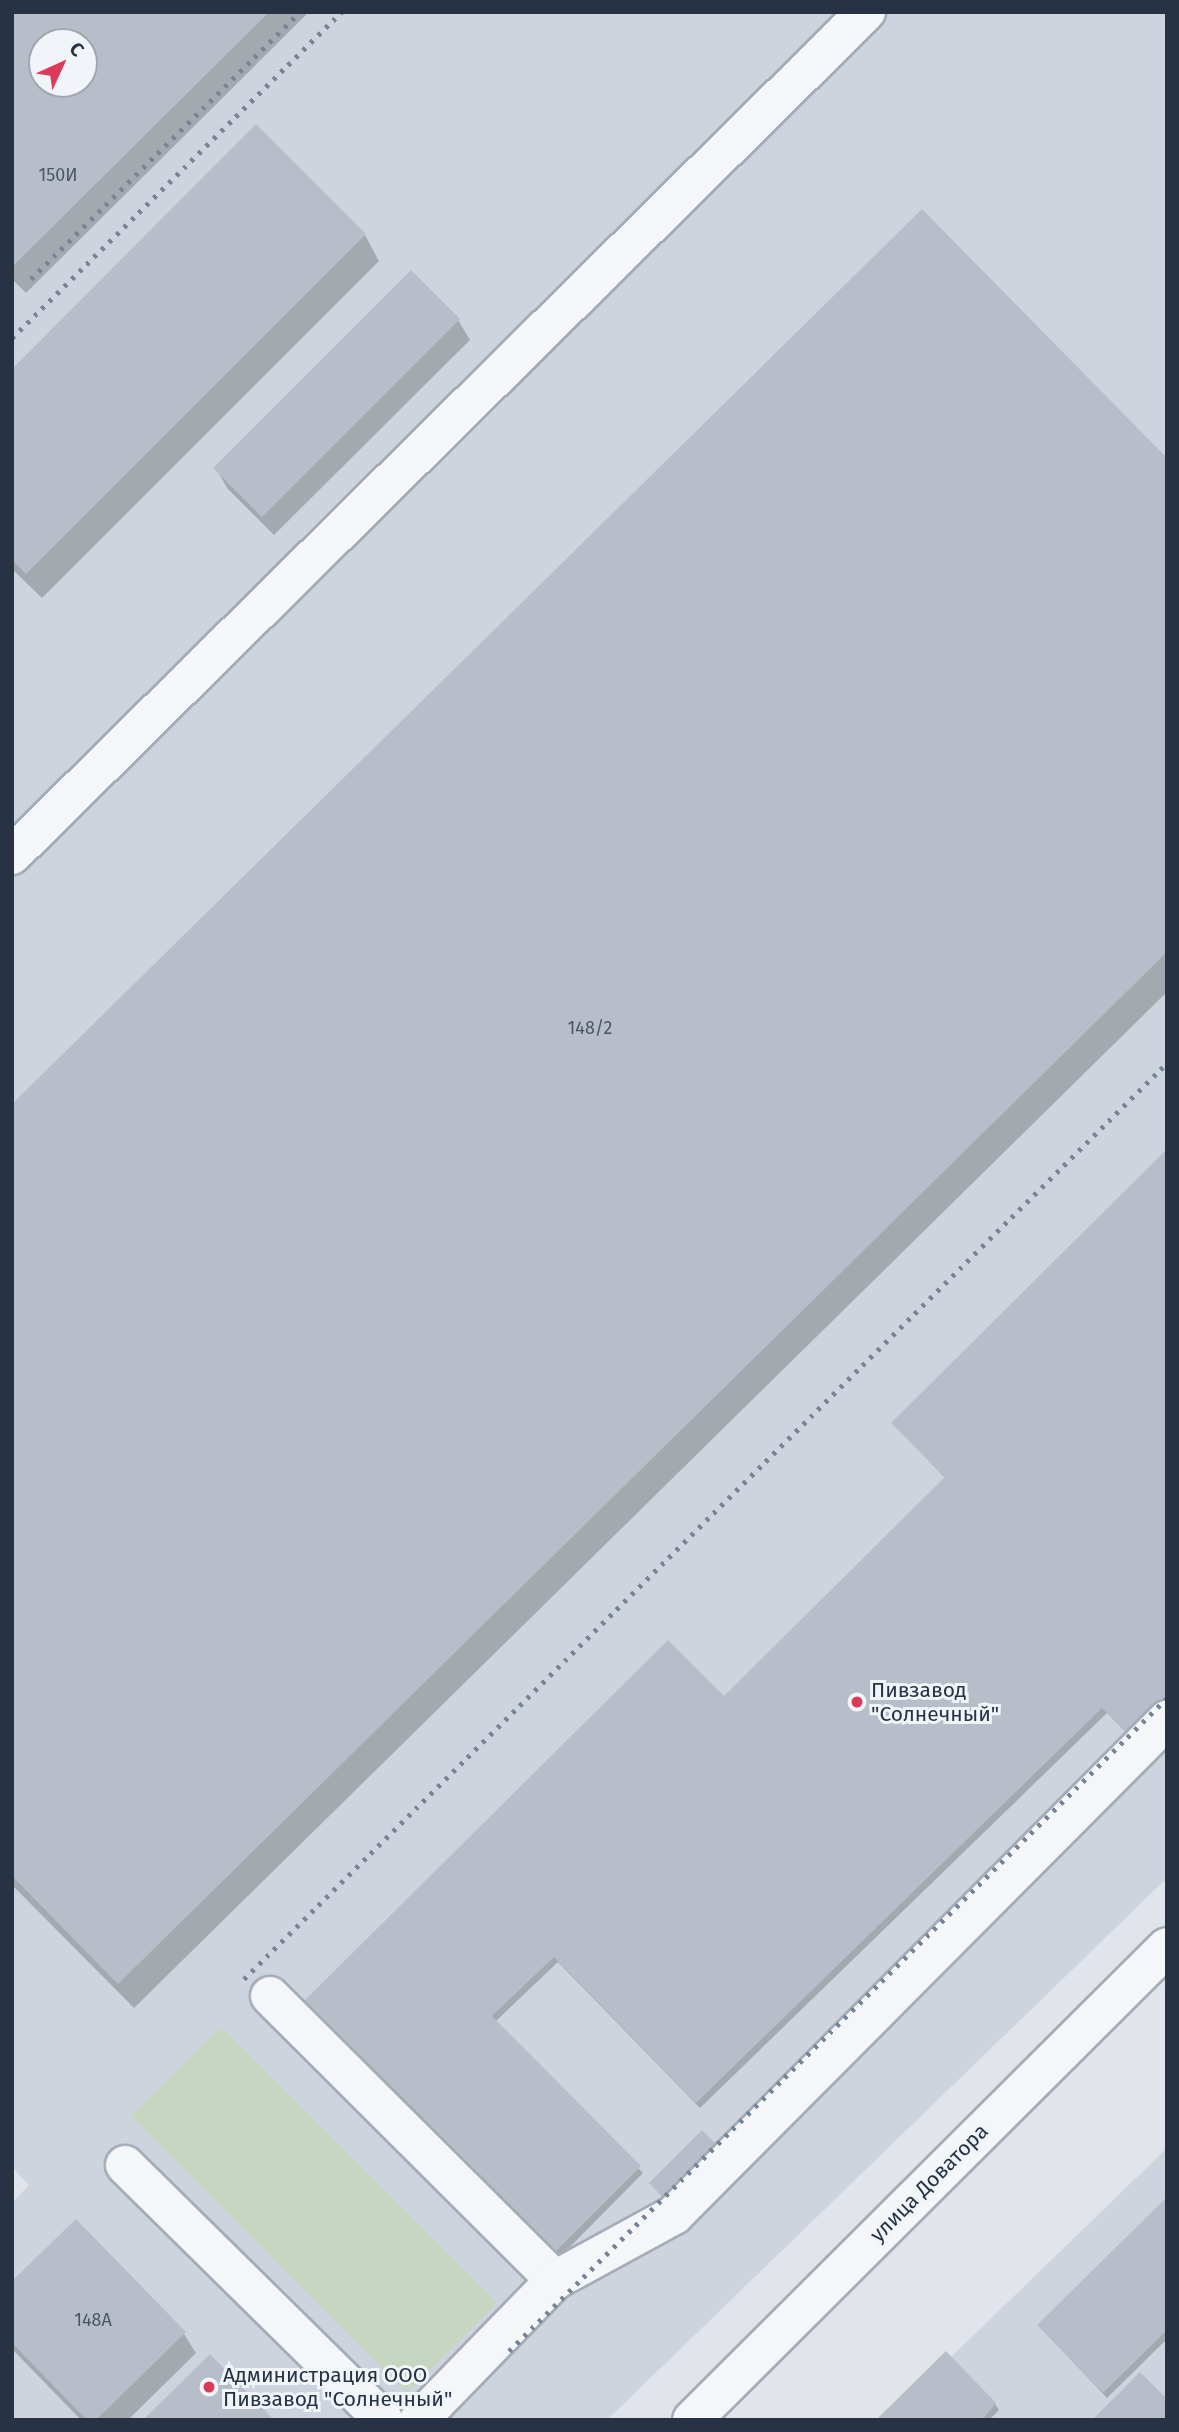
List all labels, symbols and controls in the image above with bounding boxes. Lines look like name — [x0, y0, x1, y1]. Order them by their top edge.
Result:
north arrow — [28, 28, 98, 98]
text: С — [65, 37, 89, 61]
house number: 150И — [38, 164, 78, 186]
house number: 148/2 — [568, 1017, 612, 1039]
place label: Пивзавод "Солнечный" — [871, 1677, 999, 1727]
marker: Пивзавод "Солнечный" — [849, 1694, 865, 1710]
street label: улица Доватора — [865, 2119, 993, 2247]
house number: 148А — [74, 2309, 112, 2331]
place label: Администрация ООО Пивзавод "Солнечный" — [223, 2362, 452, 2412]
marker: Администрация ООО Пивзавод "Солнечный" — [201, 2379, 217, 2395]

